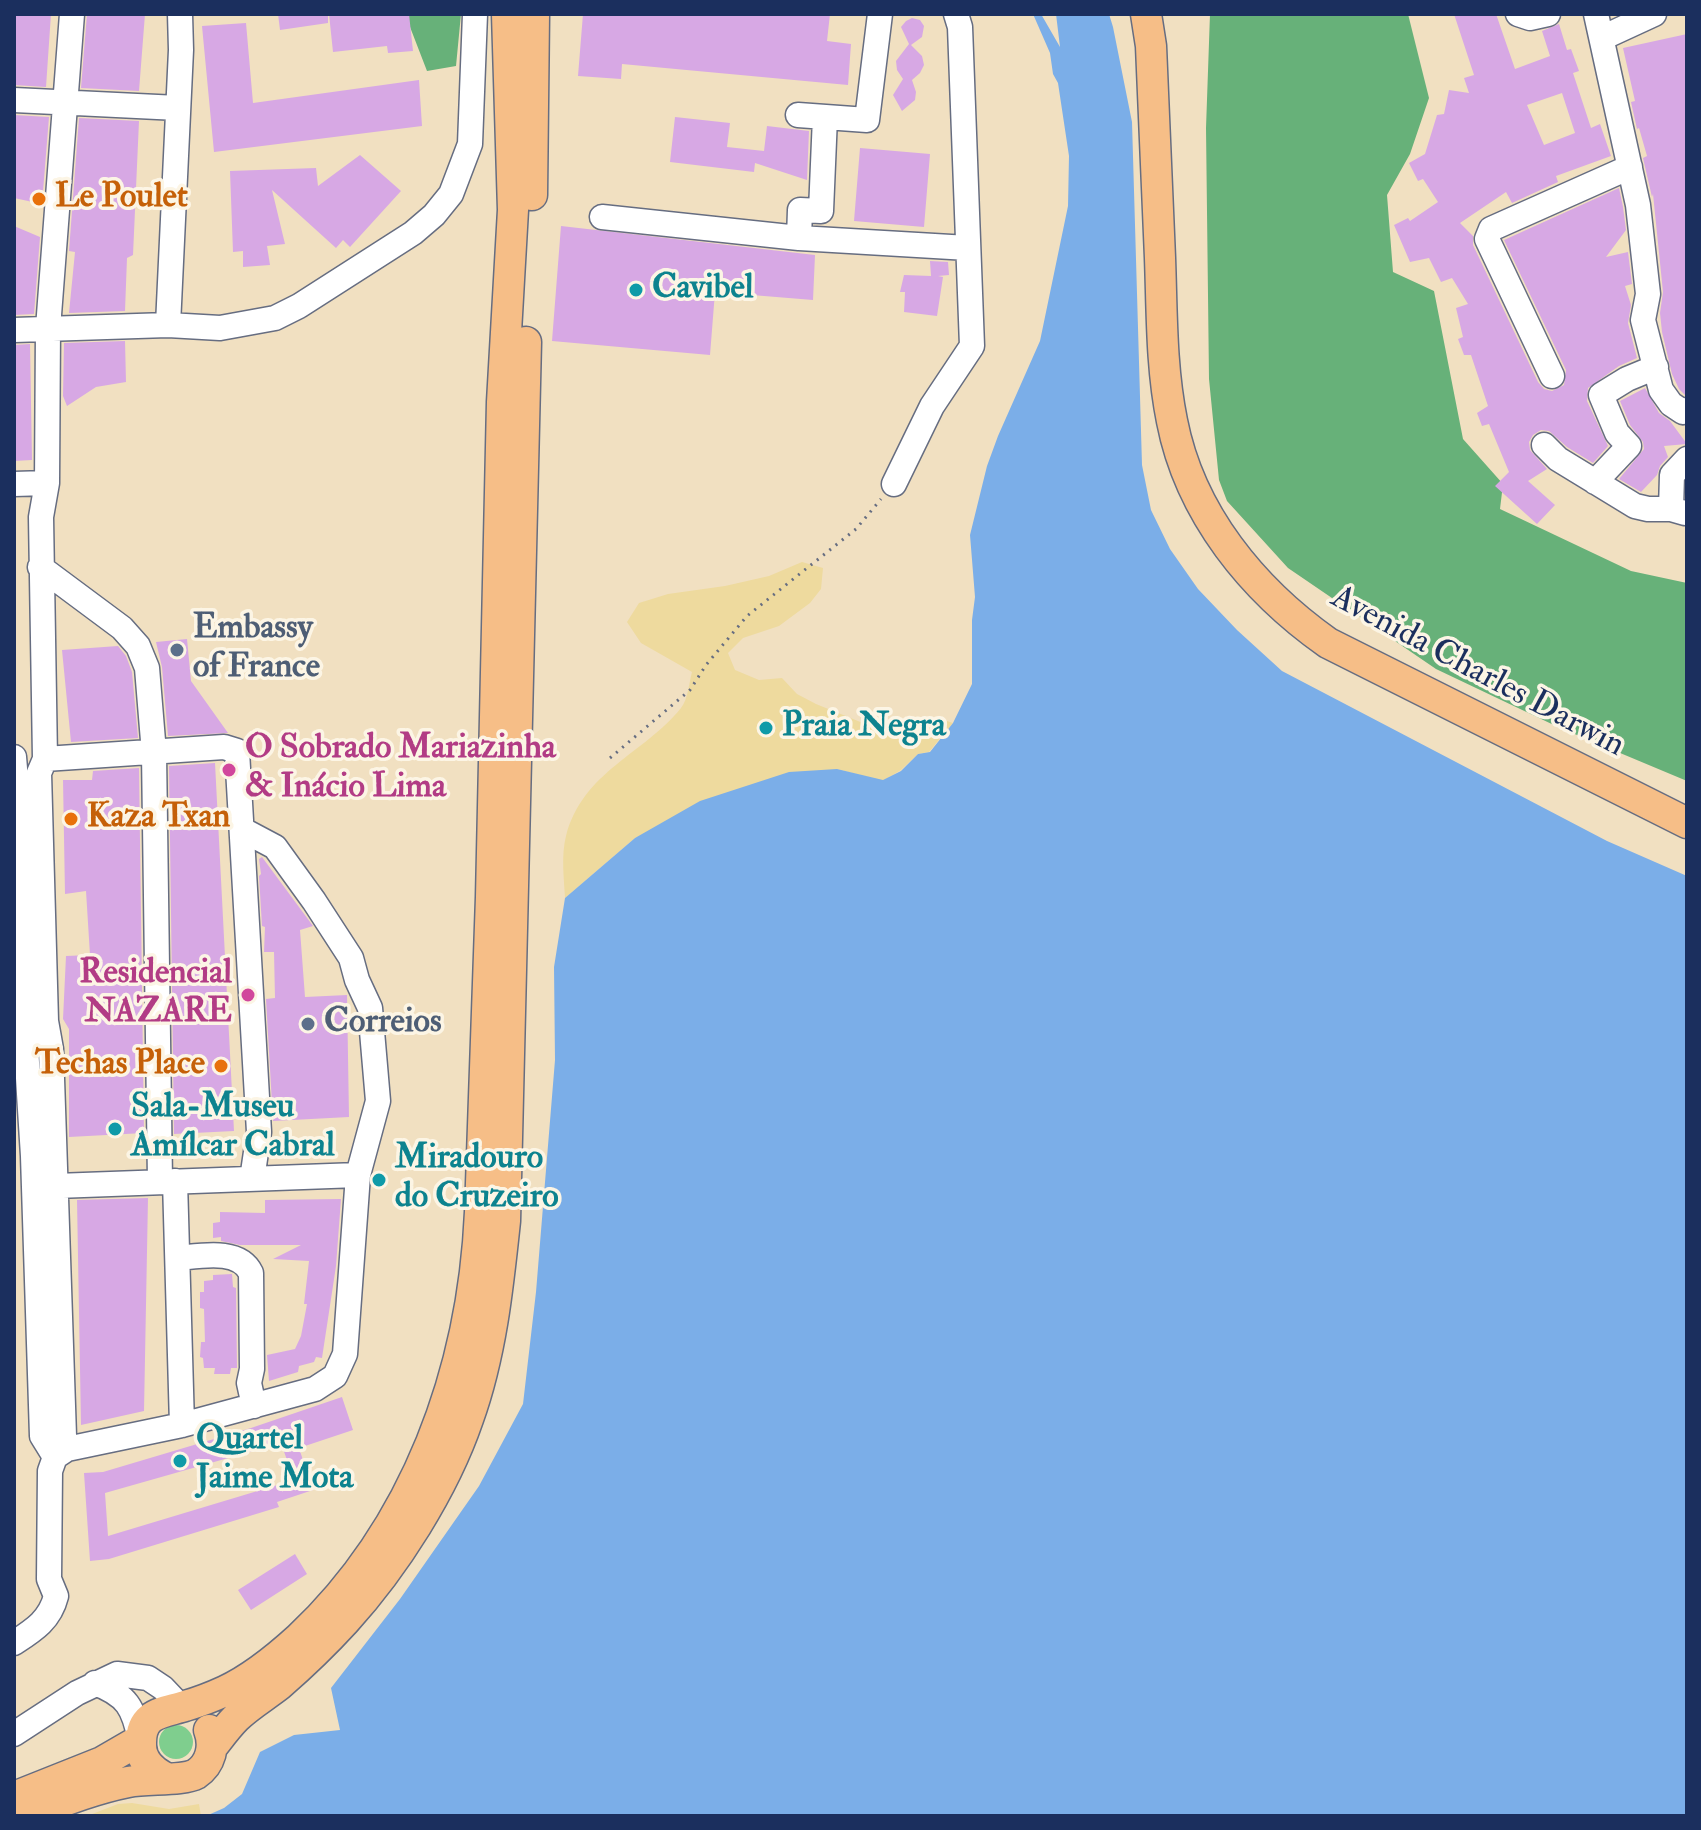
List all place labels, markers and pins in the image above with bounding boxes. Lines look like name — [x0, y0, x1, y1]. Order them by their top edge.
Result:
place label: Le Poulet — [55, 179, 188, 219]
marker: Le Poulet — [30, 190, 48, 208]
place label: Cavibel — [652, 270, 753, 310]
marker: Cavibel — [627, 281, 645, 299]
place label: Embassy of France — [193, 610, 320, 690]
marker: Embassy of France — [168, 641, 186, 659]
place label: Praia Negra — [782, 708, 946, 748]
marker: Praia Negra — [757, 719, 775, 737]
place label: O Sobrado Mariazinha & Inácio Lima — [245, 730, 556, 810]
marker: O Sobrado Mariazinha & Inácio Lima — [220, 761, 238, 779]
place label: Kaza Txan — [87, 799, 230, 839]
marker: Kaza Txan — [62, 810, 80, 828]
place label: Residencial NAZARE — [79, 955, 232, 1034]
marker: Residencial NAZARE — [239, 986, 257, 1004]
place label: Correios — [324, 1004, 442, 1044]
marker: Correios — [299, 1015, 317, 1033]
place label: Techas Place — [35, 1046, 205, 1086]
marker: Techas Place — [212, 1057, 230, 1075]
place label: Sala-Museu Amílcar Cabral — [131, 1089, 335, 1168]
marker: Sala-Museu Amílcar Cabral — [106, 1120, 124, 1138]
place label: Miradouro do Cruzeiro — [395, 1140, 559, 1220]
marker: Miradouro do Cruzeiro — [370, 1171, 388, 1189]
place label: Quartel Jaime Mota — [196, 1421, 353, 1500]
marker: Quartel Jaime Mota — [171, 1452, 189, 1470]

